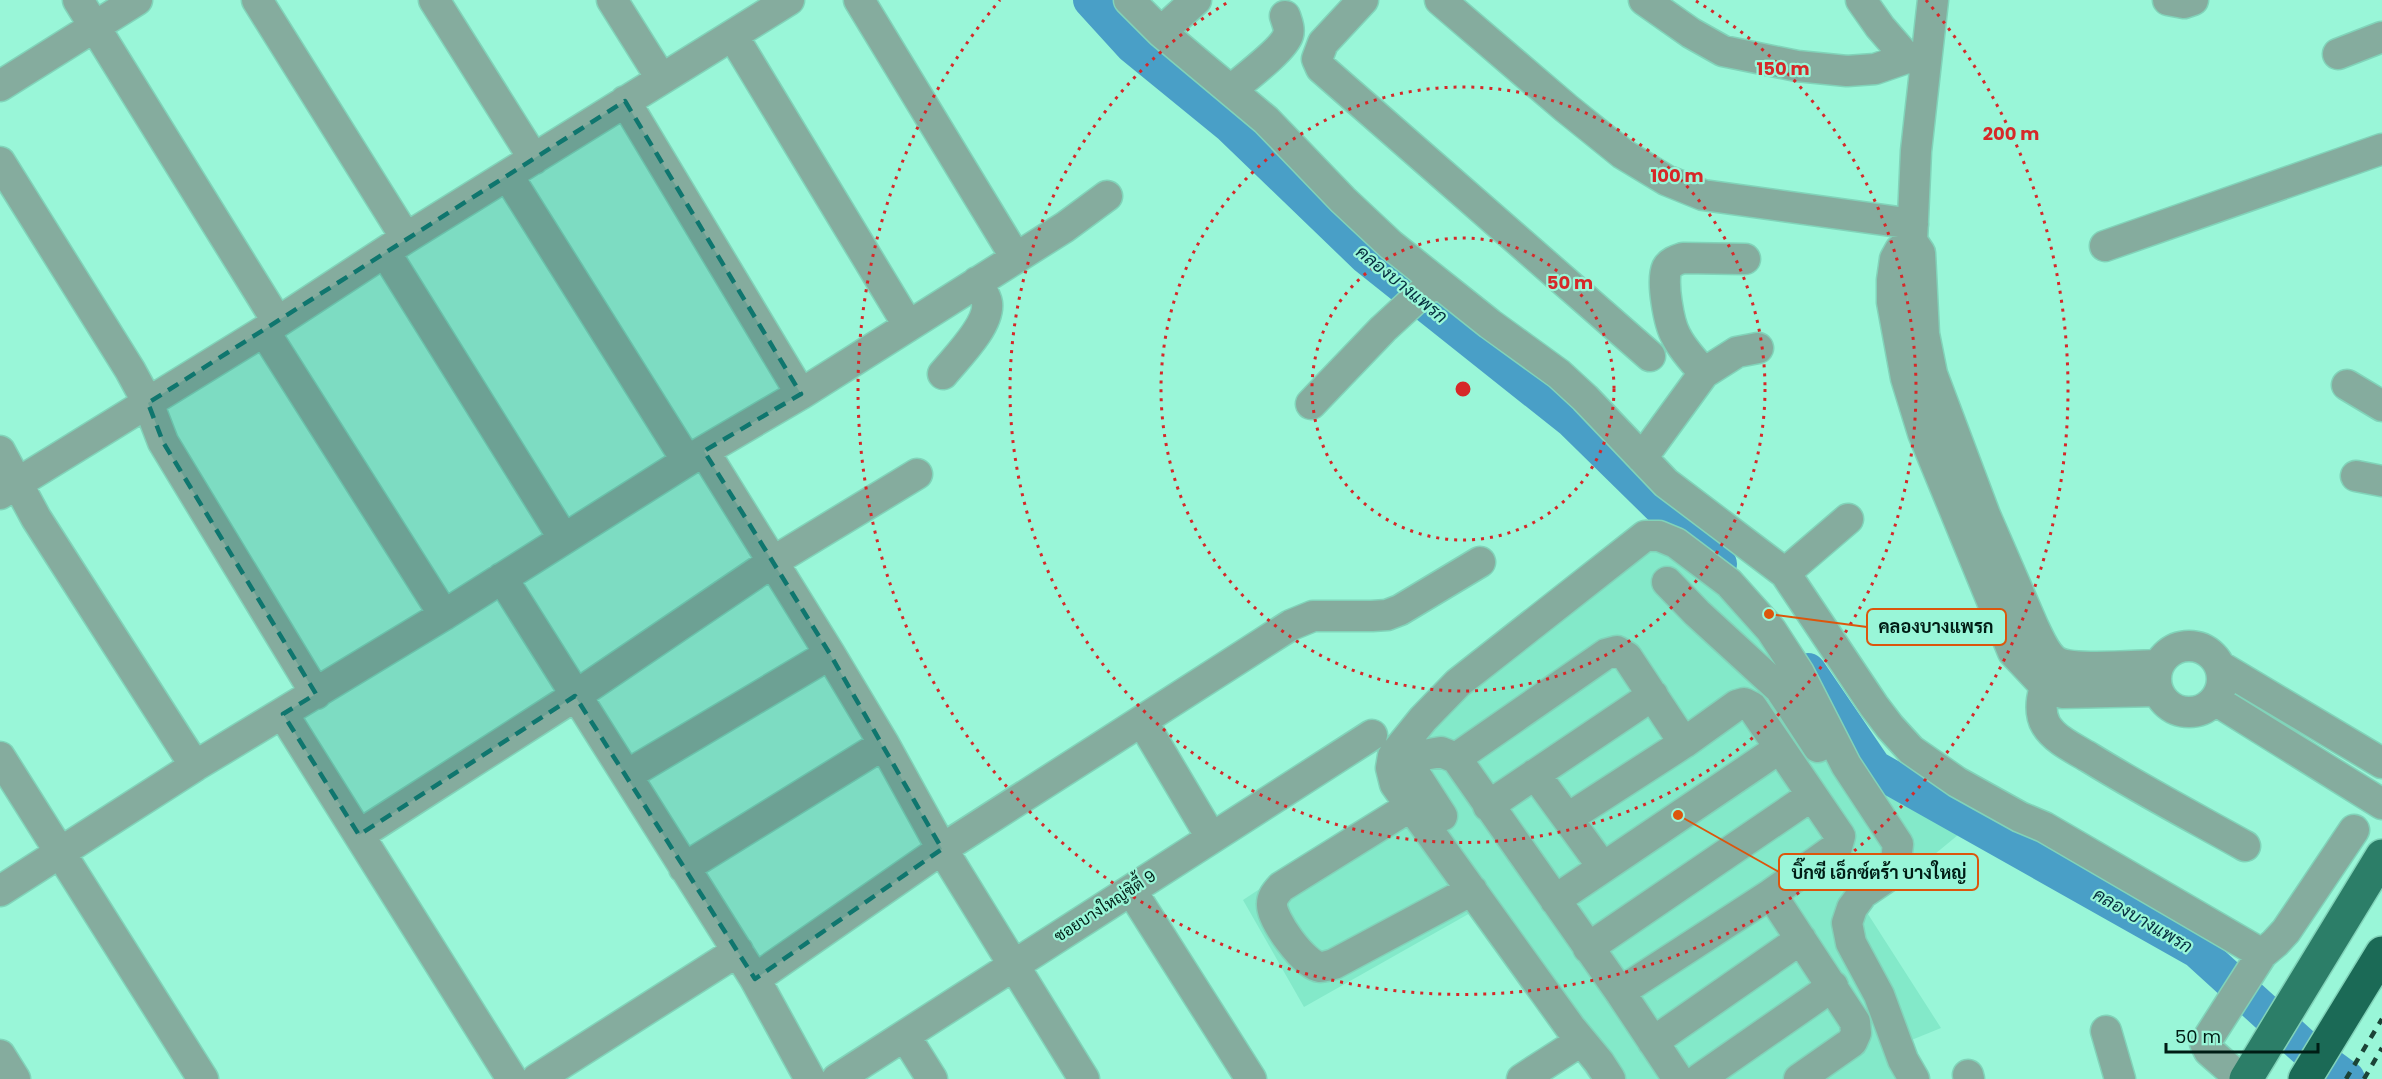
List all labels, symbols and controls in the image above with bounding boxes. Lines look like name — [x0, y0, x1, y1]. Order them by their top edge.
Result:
text: 150 m — [1756, 56, 1810, 81]
text: 200 m — [1983, 121, 2039, 146]
text: 100 m — [1650, 163, 1704, 188]
water label: คลองบางแพรก — [1351, 239, 1453, 329]
text: 50 m — [1547, 270, 1593, 295]
centre of rings — [1453, 379, 1473, 399]
callout: คลองบางแพรก — [1867, 609, 2006, 645]
text: คลองบางแพรก — [1878, 614, 1994, 639]
callout: บิ๊กซี เอ็กซ์ตร้า บางใหญ่ — [1779, 854, 1978, 890]
text: บิ๊กซี เอ็กซ์ตร้า บางใหญ่ — [1791, 857, 1967, 885]
street label: ซอยบางใหญ่ซิตี้ 9 — [1048, 862, 1160, 948]
water label: คลองบางแพรก — [2089, 881, 2197, 959]
scale bar — [2166, 1016, 2318, 1054]
text: 50 m — [2175, 1024, 2221, 1049]

